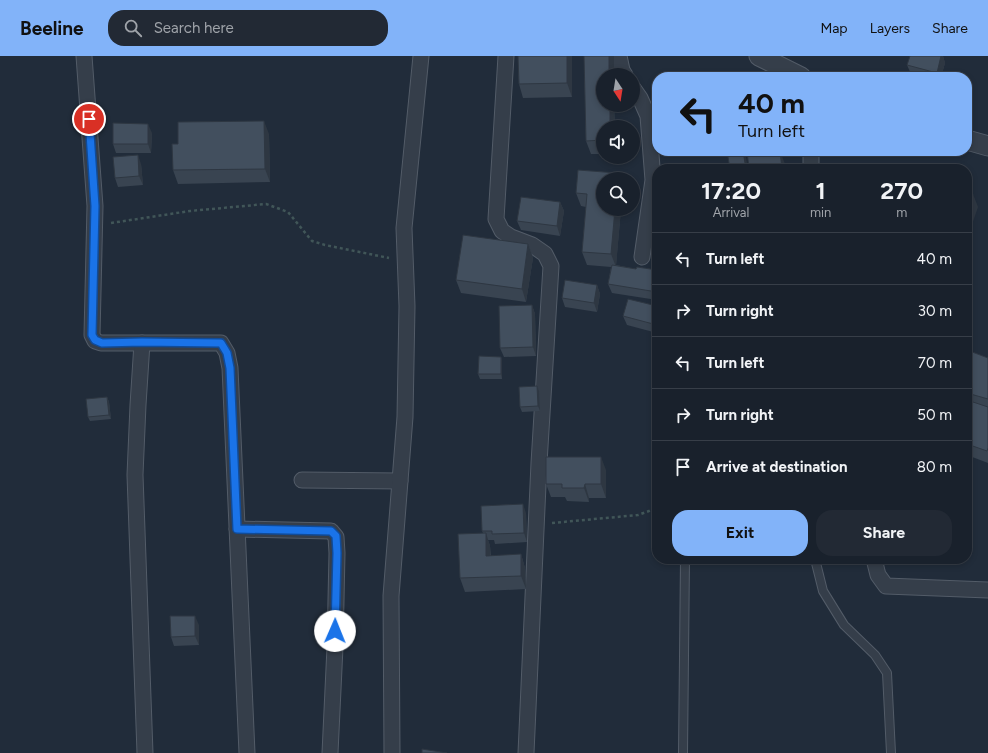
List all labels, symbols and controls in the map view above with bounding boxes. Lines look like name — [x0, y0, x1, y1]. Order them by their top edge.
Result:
search box — [108, 10, 388, 46]
text: Beeline — [20, 17, 84, 40]
icon: search — [122, 17, 144, 39]
text: Search here — [154, 19, 234, 37]
text: Map — [820, 20, 848, 37]
text: Layers — [870, 20, 910, 37]
text: Share — [932, 20, 968, 37]
north arrow — [596, 68, 640, 112]
map controls — [596, 68, 640, 216]
text: 40 m — [738, 86, 805, 120]
icon: left — [672, 88, 724, 140]
pin — [72, 102, 106, 136]
icon: arrive — [78, 108, 100, 130]
button: sound — [596, 120, 640, 164]
text: Turn left — [738, 120, 805, 142]
button: search — [596, 172, 640, 216]
text: 17:20 — [701, 176, 761, 205]
text: 1 — [816, 176, 826, 205]
text: 270 — [880, 176, 923, 205]
text: Arrival — [713, 205, 749, 220]
text: min — [810, 205, 831, 220]
text: m — [896, 205, 907, 220]
icon: left — [672, 248, 694, 270]
text: Turn left — [706, 250, 764, 268]
text: 40 m — [917, 250, 952, 268]
icon: right — [672, 300, 694, 322]
text: Turn right — [706, 302, 774, 320]
text: 30 m — [918, 302, 952, 320]
icon: left — [672, 352, 694, 374]
text: Turn left — [706, 354, 764, 372]
text: 70 m — [918, 354, 952, 372]
icon: right — [672, 404, 694, 426]
text: Turn right — [706, 406, 774, 424]
text: 50 m — [917, 406, 952, 424]
icon: arrive — [672, 456, 694, 478]
text: Arrive at destination — [706, 458, 847, 476]
text: 80 m — [917, 458, 952, 476]
button: Exit — [672, 510, 808, 556]
button: Share — [816, 510, 952, 556]
position arrow — [314, 610, 356, 652]

